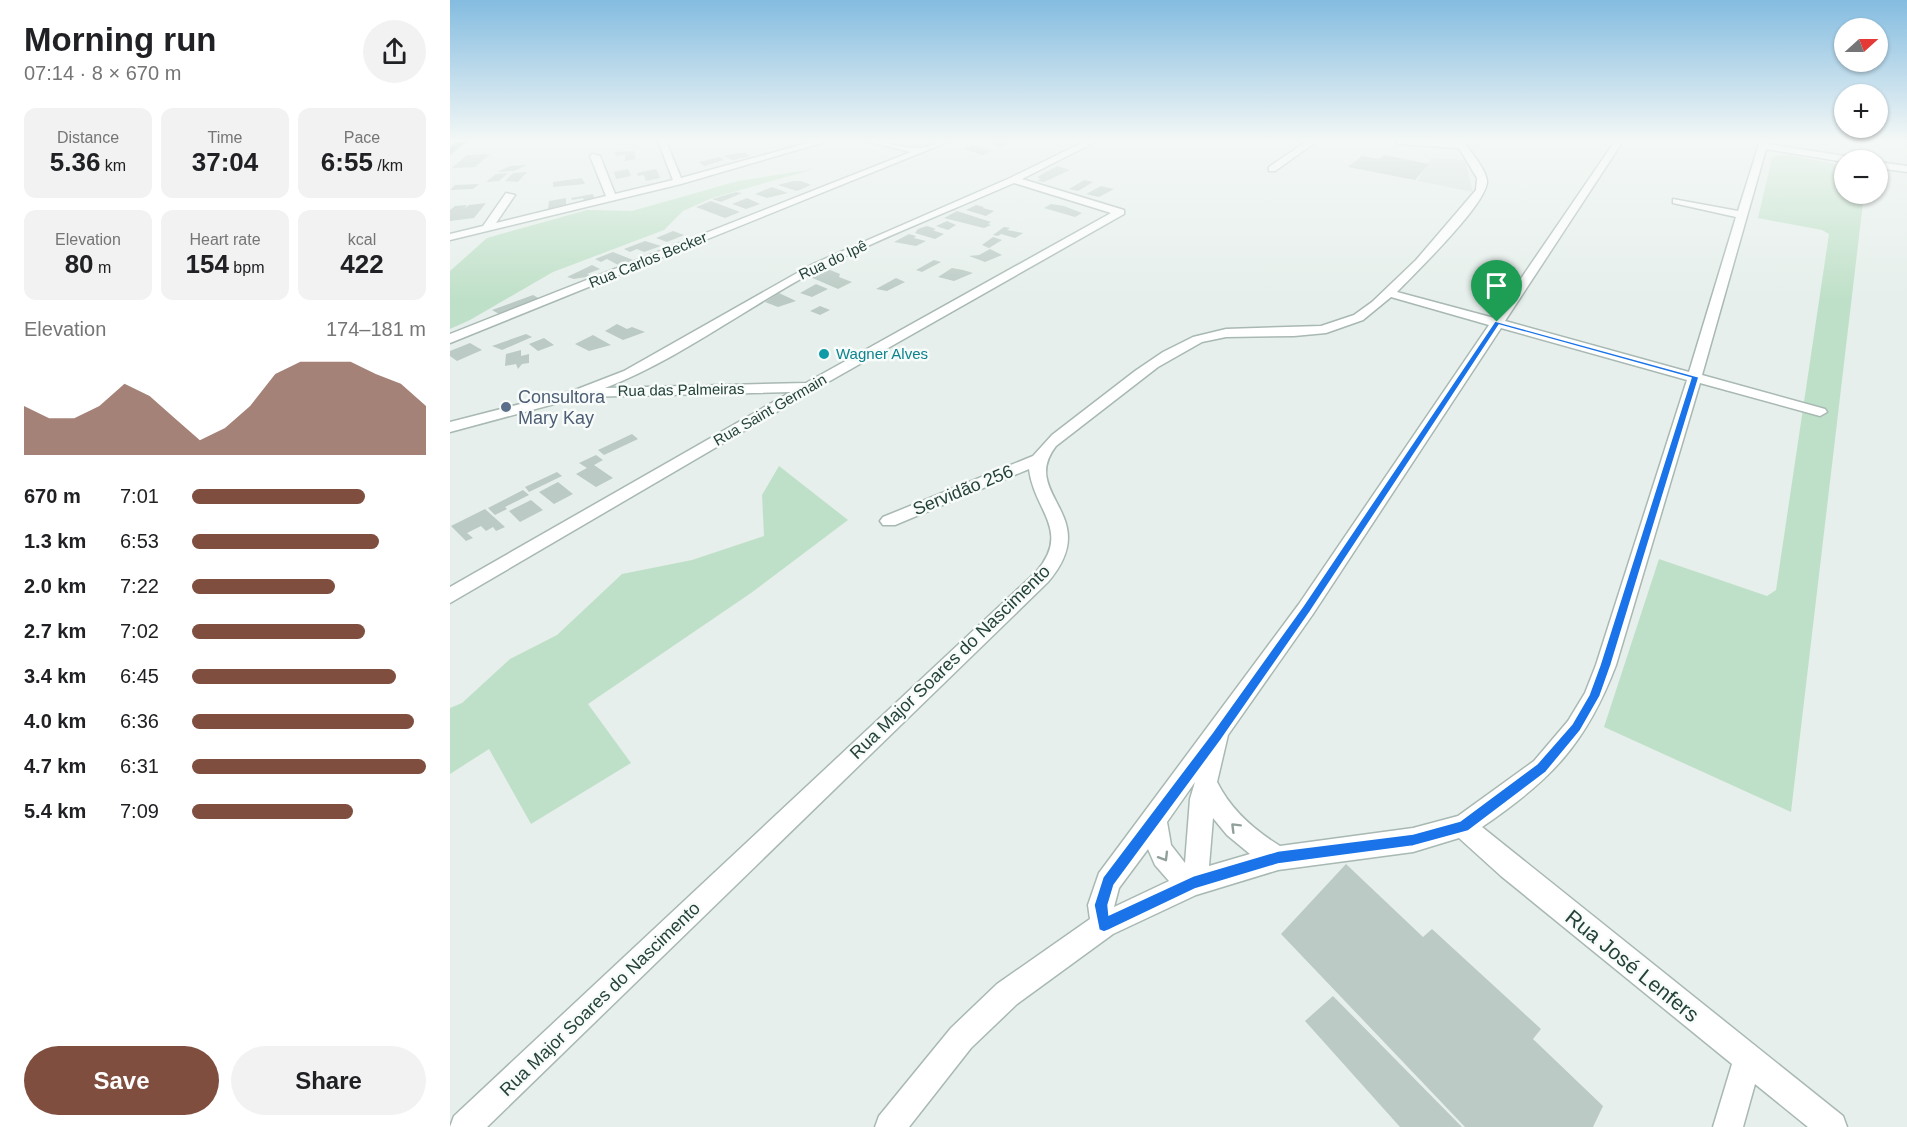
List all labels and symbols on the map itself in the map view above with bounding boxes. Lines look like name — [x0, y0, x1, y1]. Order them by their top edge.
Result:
north arrow — [1834, 18, 1888, 72]
street label: Rua Carlos Becker — [586, 228, 709, 291]
street label: Rua do Ipê — [796, 236, 870, 283]
pin — [1471, 260, 1522, 322]
place label: Wagner Alves — [836, 345, 928, 362]
marker: Wagner Alves — [817, 347, 831, 361]
street label: Rua Saint Germain — [710, 370, 829, 449]
street label: Rua das Palmeiras — [617, 380, 744, 399]
place label: Consultora Mary Kay — [518, 387, 606, 428]
marker: Consultora Mary Kay — [499, 400, 513, 414]
street label: Servidão 256 — [910, 461, 1016, 519]
street label: Rua Major Soares do Nascimento — [846, 561, 1054, 763]
one-way arrow — [1231, 824, 1242, 835]
one-way arrow — [1157, 850, 1168, 861]
street label: Rua Major Soares do Nascimento — [496, 898, 704, 1100]
street label: Rua José Lenfers — [1561, 905, 1704, 1026]

